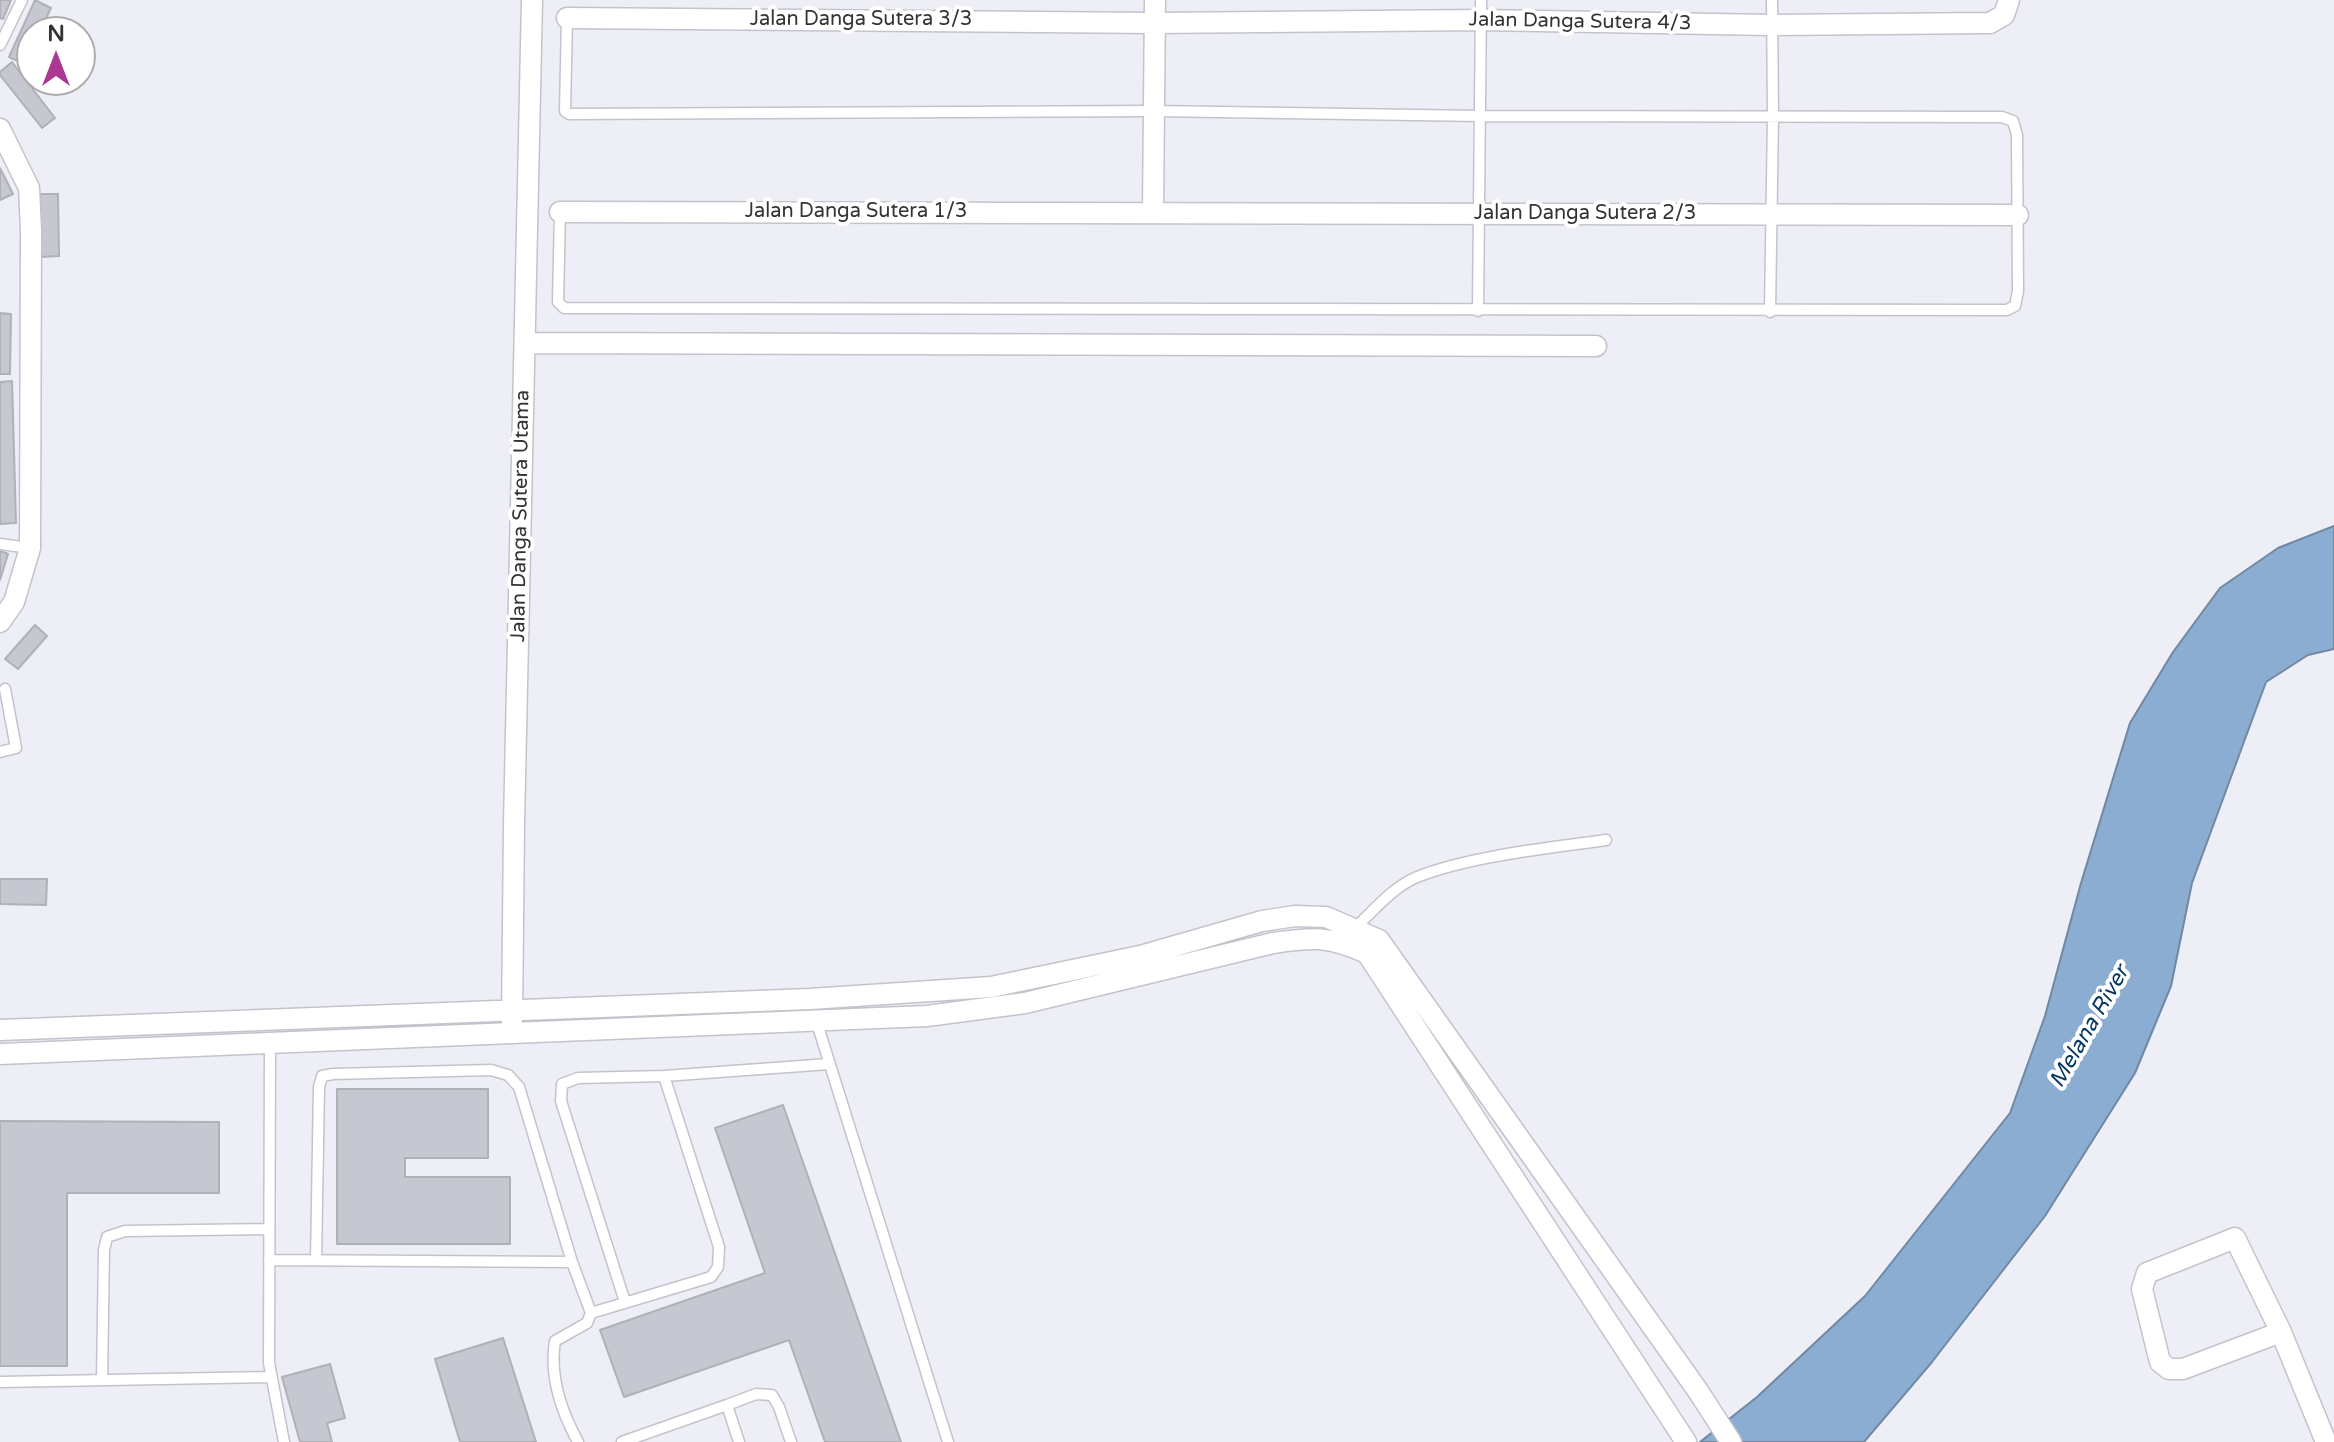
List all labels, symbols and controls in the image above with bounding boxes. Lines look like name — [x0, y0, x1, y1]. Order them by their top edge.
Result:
street label: Jalan Danga Sutera 3/3 — [750, 8, 972, 32]
street label: Jalan Danga Sutera 4/3 — [1468, 8, 1692, 36]
north arrow — [16, 16, 96, 96]
text: N — [47, 21, 65, 47]
street label: Jalan Danga Sutera 1/3 — [745, 200, 967, 224]
street label: Jalan Danga Sutera 2/3 — [1474, 202, 1696, 226]
street label: Jalan Danga Sutera Utama — [507, 390, 535, 642]
water label: Melana River — [2045, 961, 2135, 1093]

